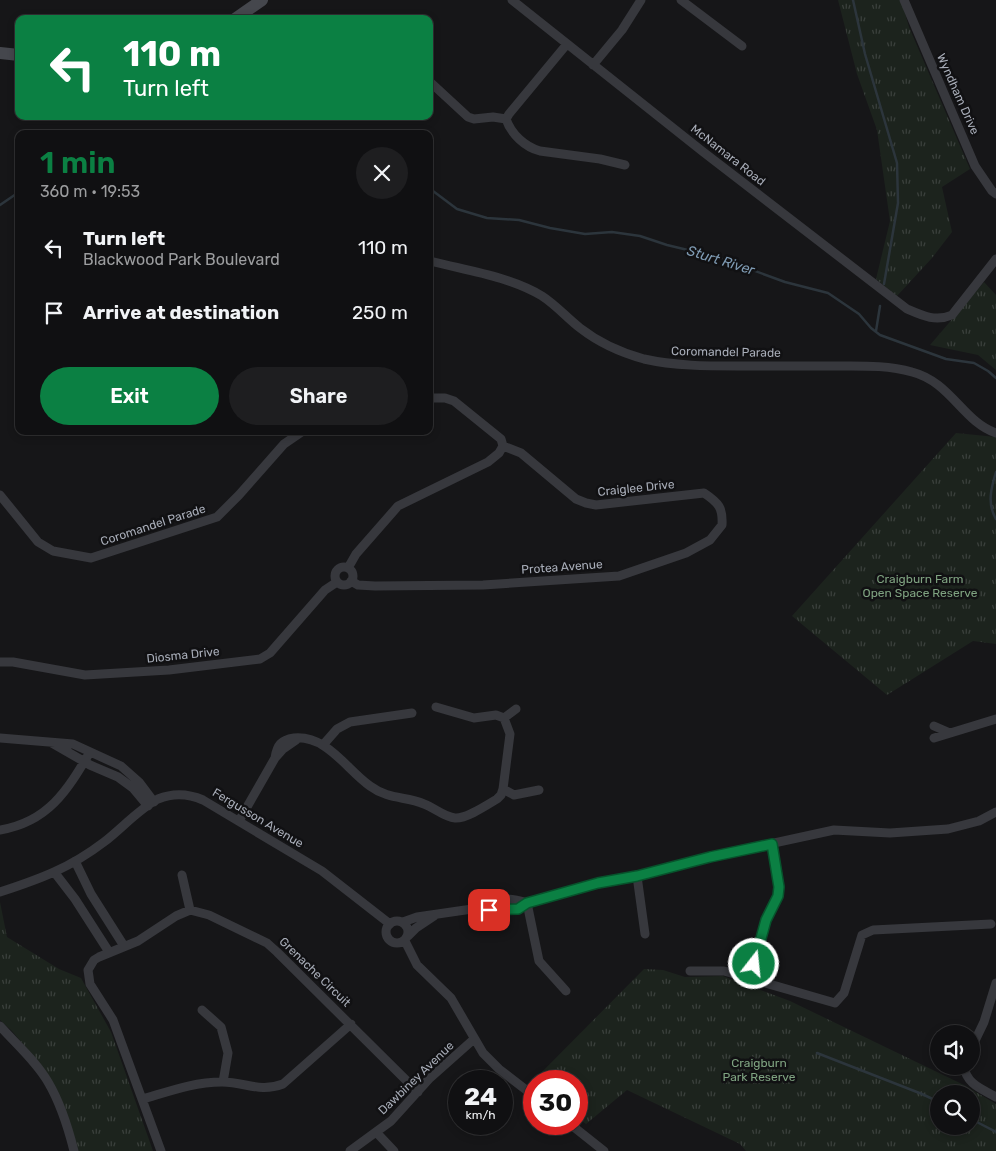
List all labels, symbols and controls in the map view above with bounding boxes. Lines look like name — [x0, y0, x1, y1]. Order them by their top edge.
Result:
text: 110 m — [123, 33, 221, 75]
icon: left — [40, 35, 105, 100]
street label: Wyndham Drive — [934, 51, 982, 137]
text: Turn left — [123, 75, 209, 102]
street label: McNamara Road — [688, 122, 768, 188]
text: 1 min — [40, 145, 115, 181]
button: close — [356, 147, 408, 199]
text: 360 m · 19:53 — [40, 182, 140, 201]
text: Turn left — [83, 227, 165, 250]
icon: left — [40, 234, 68, 262]
text: 110 m — [358, 236, 408, 259]
water label: Sturt River — [685, 242, 757, 279]
text: Blackwood Park Boulevard — [83, 250, 280, 269]
icon: arrive — [40, 299, 68, 327]
text: Arrive at destination — [83, 301, 279, 324]
text: 250 m — [352, 301, 408, 324]
street label: Coromandel Parade — [671, 344, 781, 360]
button: Exit — [40, 367, 219, 425]
button: Share — [229, 367, 408, 425]
street label: Craiglee Drive — [597, 477, 675, 499]
street label: Coromandel Parade — [99, 501, 208, 549]
street label: Protea Avenue — [521, 557, 603, 577]
park label: Craigburn Farm Open Space Reserve — [863, 572, 978, 600]
street label: Diosma Drive — [146, 644, 220, 666]
street label: Fergusson Avenue — [210, 785, 306, 851]
pin — [468, 889, 510, 931]
icon: arrive — [475, 896, 503, 924]
street label: Grenache Circuit — [276, 934, 354, 1010]
position arrow — [727, 937, 779, 989]
map controls — [930, 1025, 980, 1135]
button: sound — [930, 1025, 980, 1075]
street label: Dawbiney Avenue — [375, 1038, 457, 1118]
park label: Craigburn Park Reserve — [723, 1056, 796, 1084]
speed limit sign: 30 — [523, 1070, 588, 1135]
text: 24 — [464, 1082, 497, 1111]
button: search — [930, 1085, 980, 1135]
text: km/h — [466, 1108, 495, 1122]

